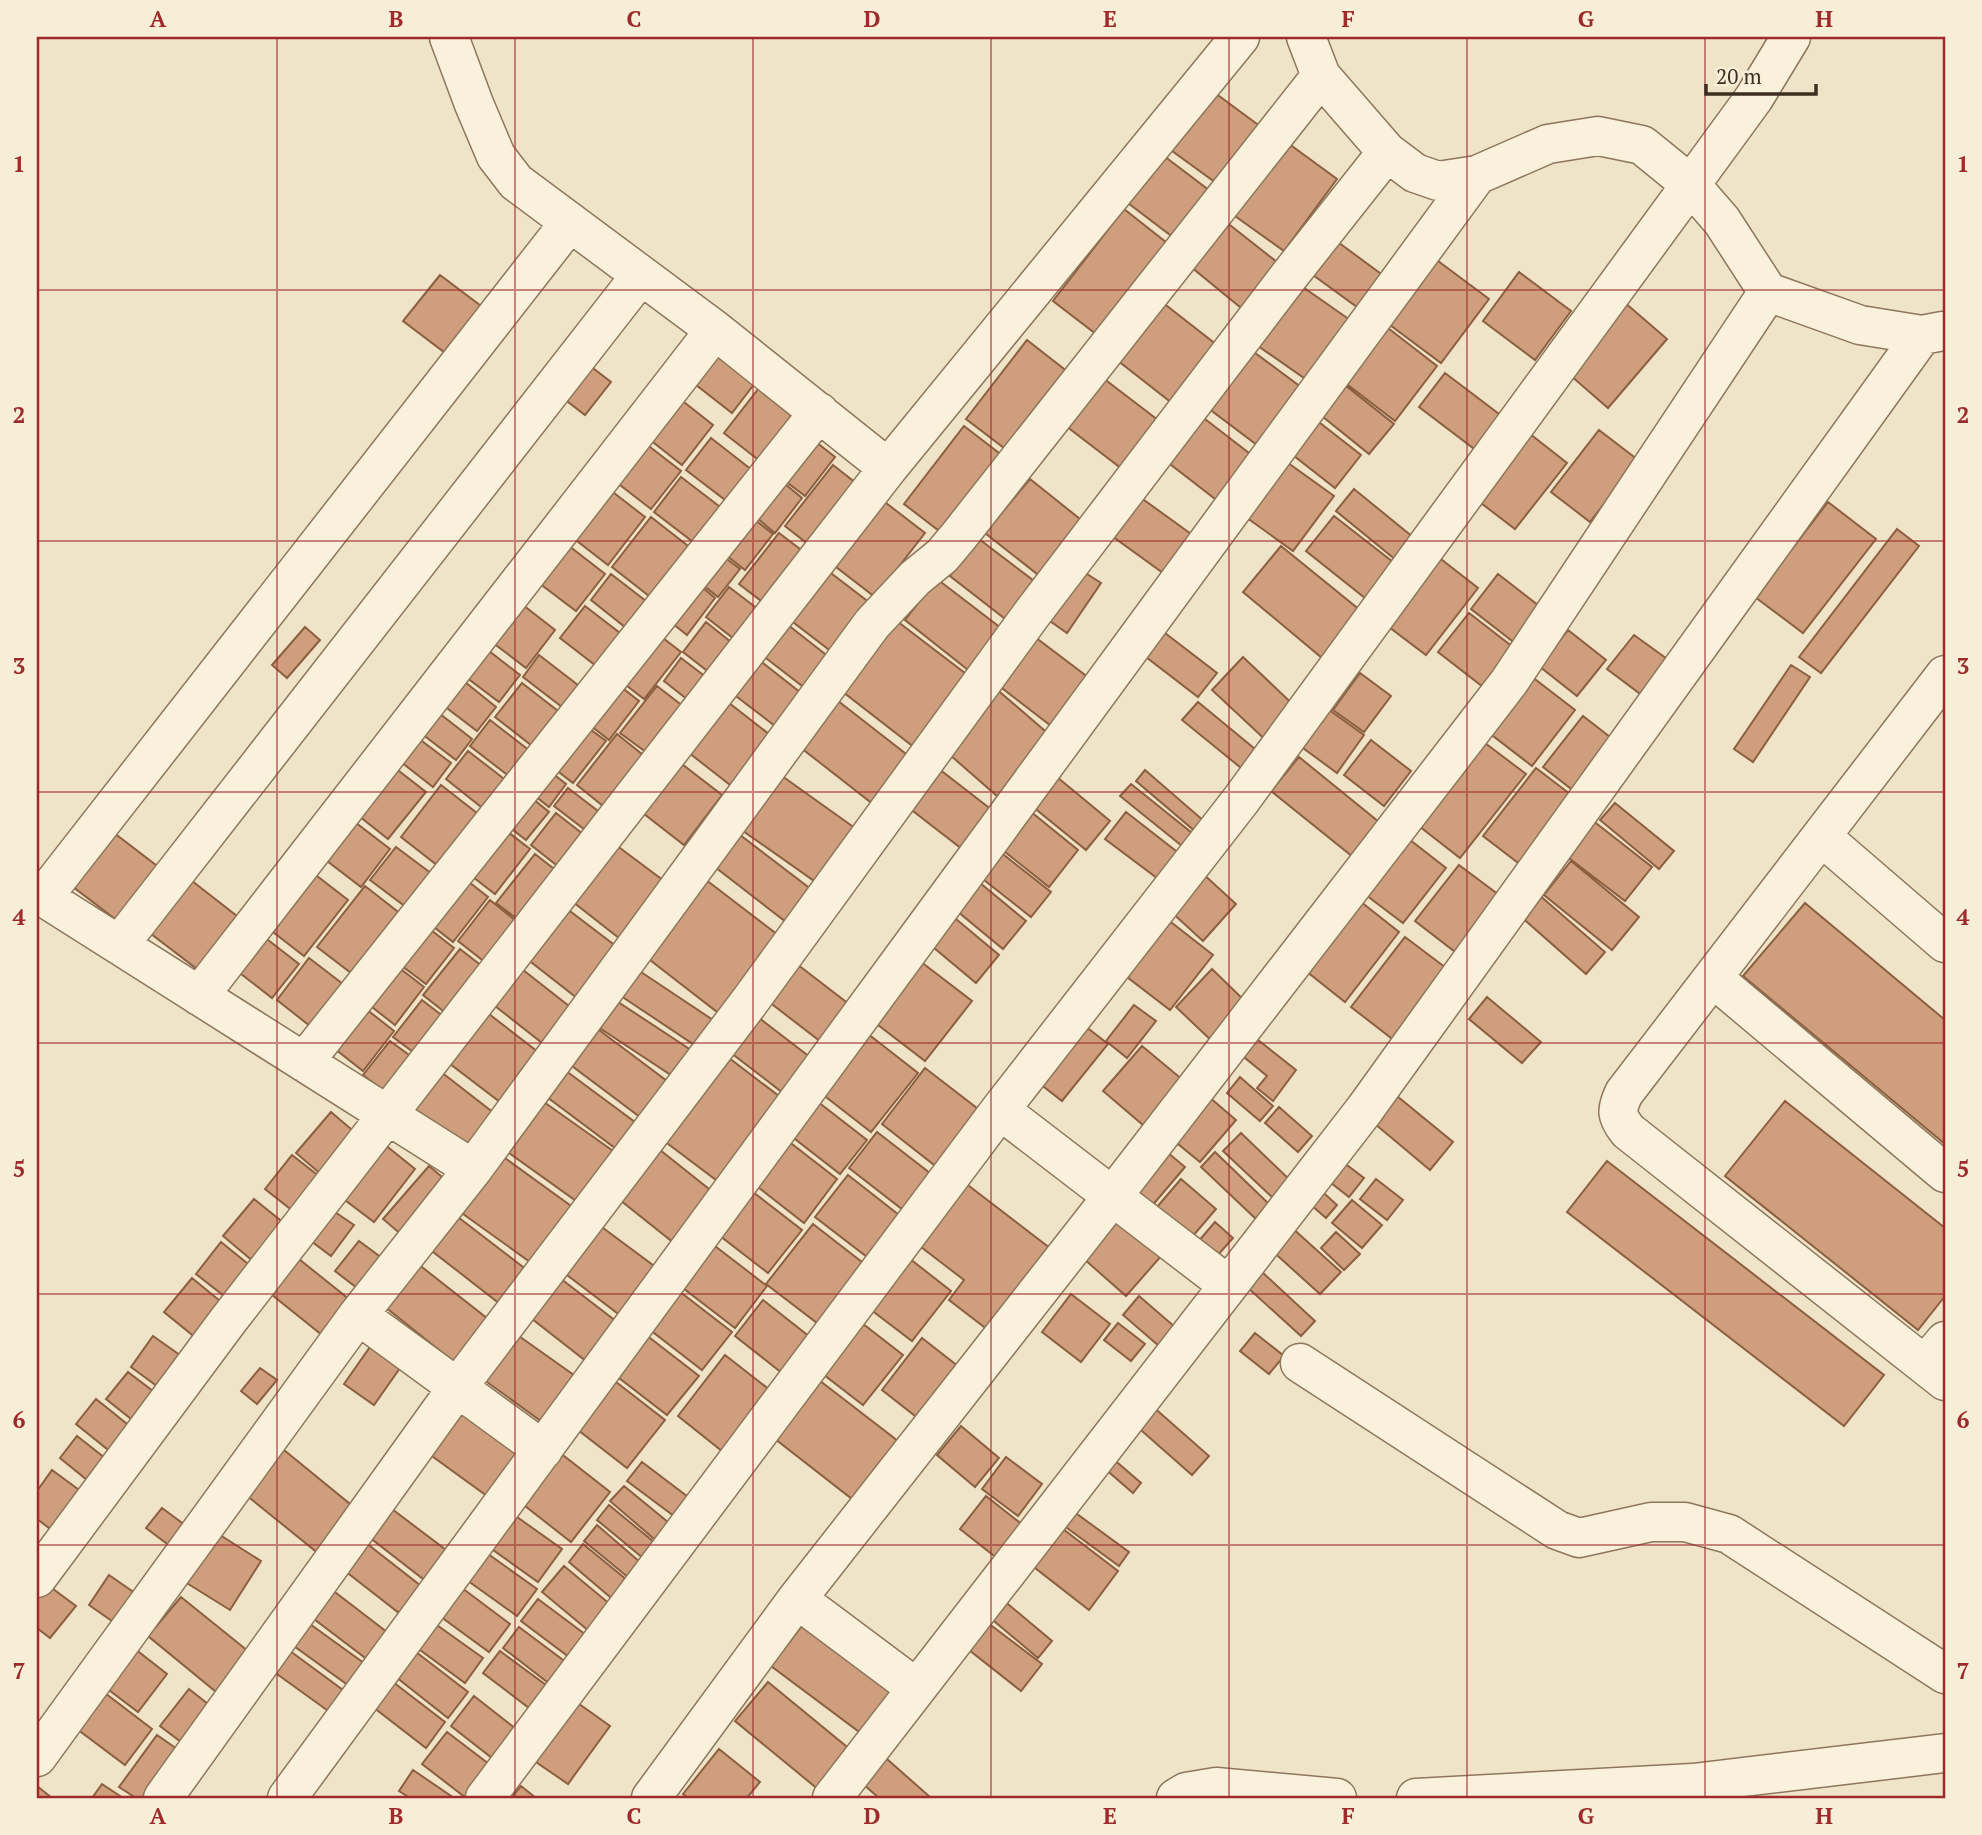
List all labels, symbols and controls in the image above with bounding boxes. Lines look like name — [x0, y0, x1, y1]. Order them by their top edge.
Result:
text: A — [150, 3, 167, 34]
text: B — [389, 3, 404, 34]
text: C — [627, 3, 642, 34]
text: D — [864, 3, 881, 34]
text: E — [1103, 3, 1117, 34]
text: F — [1341, 3, 1355, 34]
text: G — [1578, 3, 1595, 34]
text: H — [1815, 3, 1833, 34]
scale bar — [1706, 52, 1816, 96]
text: 20 m — [1716, 62, 1762, 90]
text: 1 — [13, 148, 26, 179]
text: 1 — [1957, 148, 1970, 179]
text: 2 — [13, 399, 26, 430]
text: 2 — [1957, 399, 1970, 430]
text: 3 — [13, 650, 26, 681]
text: 3 — [1957, 650, 1970, 681]
text: 4 — [13, 901, 26, 932]
text: 4 — [1957, 901, 1970, 932]
text: 5 — [13, 1153, 26, 1184]
text: 5 — [1957, 1153, 1970, 1184]
text: 6 — [13, 1404, 26, 1435]
text: 6 — [1957, 1404, 1970, 1435]
text: 7 — [13, 1655, 26, 1686]
text: 7 — [1957, 1655, 1970, 1686]
text: A — [150, 1800, 167, 1831]
text: B — [389, 1800, 404, 1831]
text: C — [627, 1800, 642, 1831]
text: D — [864, 1800, 881, 1831]
text: E — [1103, 1800, 1117, 1831]
text: F — [1341, 1800, 1355, 1831]
text: G — [1578, 1800, 1595, 1831]
text: H — [1815, 1800, 1833, 1831]

